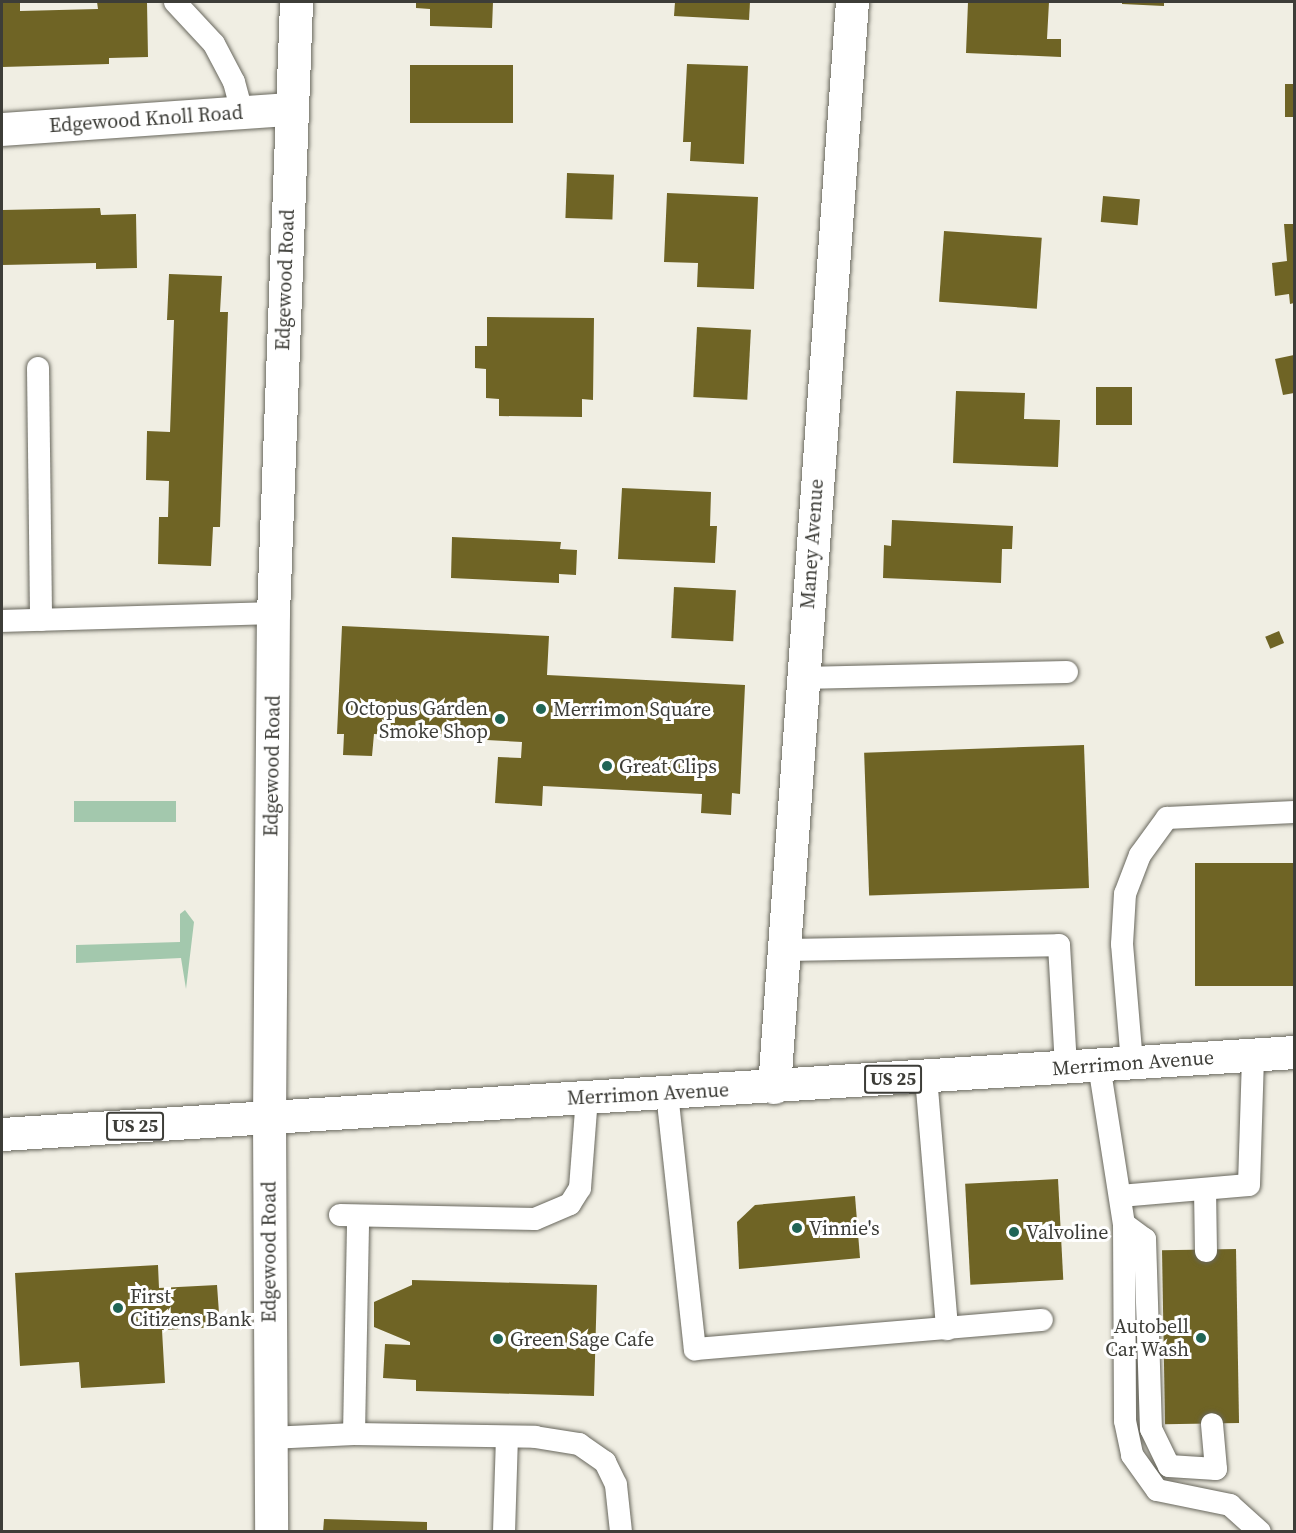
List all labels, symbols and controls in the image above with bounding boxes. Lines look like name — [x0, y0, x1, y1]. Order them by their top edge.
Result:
street label: Edgewood Knoll Road — [48, 100, 244, 138]
street label: Edgewood Road — [271, 209, 299, 351]
street label: Maney Avenue — [795, 478, 829, 610]
street label: Edgewood Road — [259, 695, 285, 837]
place label: Octopus Garden Smoke Shop — [345, 696, 488, 743]
place label: Merrimon Square — [553, 697, 711, 721]
marker: Merrimon Square — [534, 702, 548, 716]
marker: Octopus Garden Smoke Shop — [493, 712, 507, 726]
place label: Great Clips — [619, 754, 717, 778]
marker: Great Clips — [600, 759, 614, 773]
street label: Merrimon Avenue — [1051, 1045, 1215, 1081]
road number: US 25 — [863, 1064, 923, 1094]
street label: Merrimon Avenue — [566, 1078, 730, 1110]
road number: US 25 — [105, 1111, 165, 1141]
street label: Edgewood Road — [257, 1181, 281, 1323]
place label: Vinnie's — [809, 1216, 880, 1240]
place label: Valvoline — [1026, 1220, 1109, 1244]
marker: Vinnie's — [790, 1221, 804, 1235]
marker: Valvoline — [1007, 1225, 1021, 1239]
place label: First Citizens Bank — [130, 1284, 252, 1331]
marker: First Citizens Bank — [111, 1301, 125, 1315]
place label: Autobell Car Wash — [1105, 1314, 1189, 1361]
place label: Green Sage Cafe — [510, 1327, 654, 1351]
marker: Autobell Car Wash — [1194, 1331, 1208, 1345]
marker: Green Sage Cafe — [491, 1332, 505, 1346]

